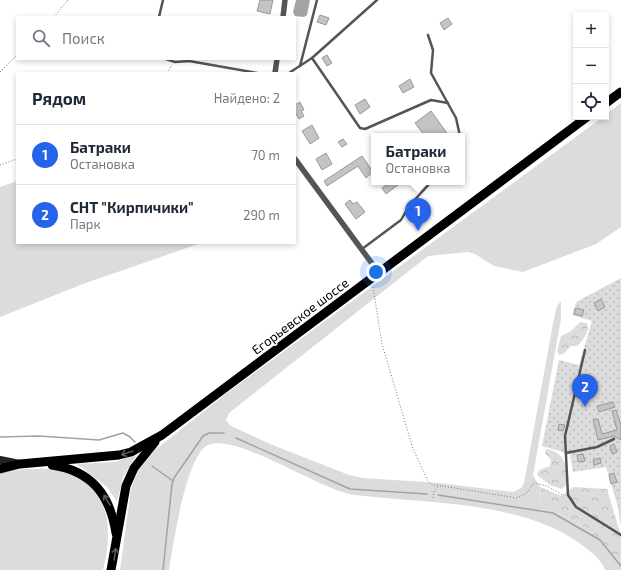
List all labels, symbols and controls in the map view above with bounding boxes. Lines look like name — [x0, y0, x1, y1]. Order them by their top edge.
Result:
map controls — [573, 12, 609, 120]
button: + — [573, 12, 609, 48]
search box — [16, 16, 296, 60]
icon: search — [30, 27, 52, 49]
text: Поиск — [62, 29, 105, 47]
button: − — [573, 48, 609, 84]
button: locate — [573, 84, 609, 120]
text: Рядом — [32, 88, 86, 108]
text: Найдено: 2 — [214, 90, 280, 106]
popup — [371, 133, 465, 185]
text: Батраки — [70, 138, 131, 156]
text: Батраки — [386, 142, 446, 160]
text: 1 — [42, 147, 48, 163]
text: 70 m — [251, 147, 280, 163]
text: Остановка — [70, 156, 135, 172]
text: Остановка — [386, 160, 450, 176]
text: СНТ "Кирпичики" — [70, 198, 194, 216]
pin: 1 — [405, 198, 431, 231]
text: 2 — [41, 207, 49, 223]
text: 290 m — [243, 207, 280, 223]
text: Парк — [70, 216, 100, 232]
your location — [366, 262, 386, 282]
street label: Егорьевское шоссе — [248, 274, 352, 358]
pin: 2 — [572, 374, 598, 407]
one-way arrow — [121, 450, 134, 457]
one-way arrow — [102, 494, 110, 506]
one-way arrow — [111, 548, 119, 561]

